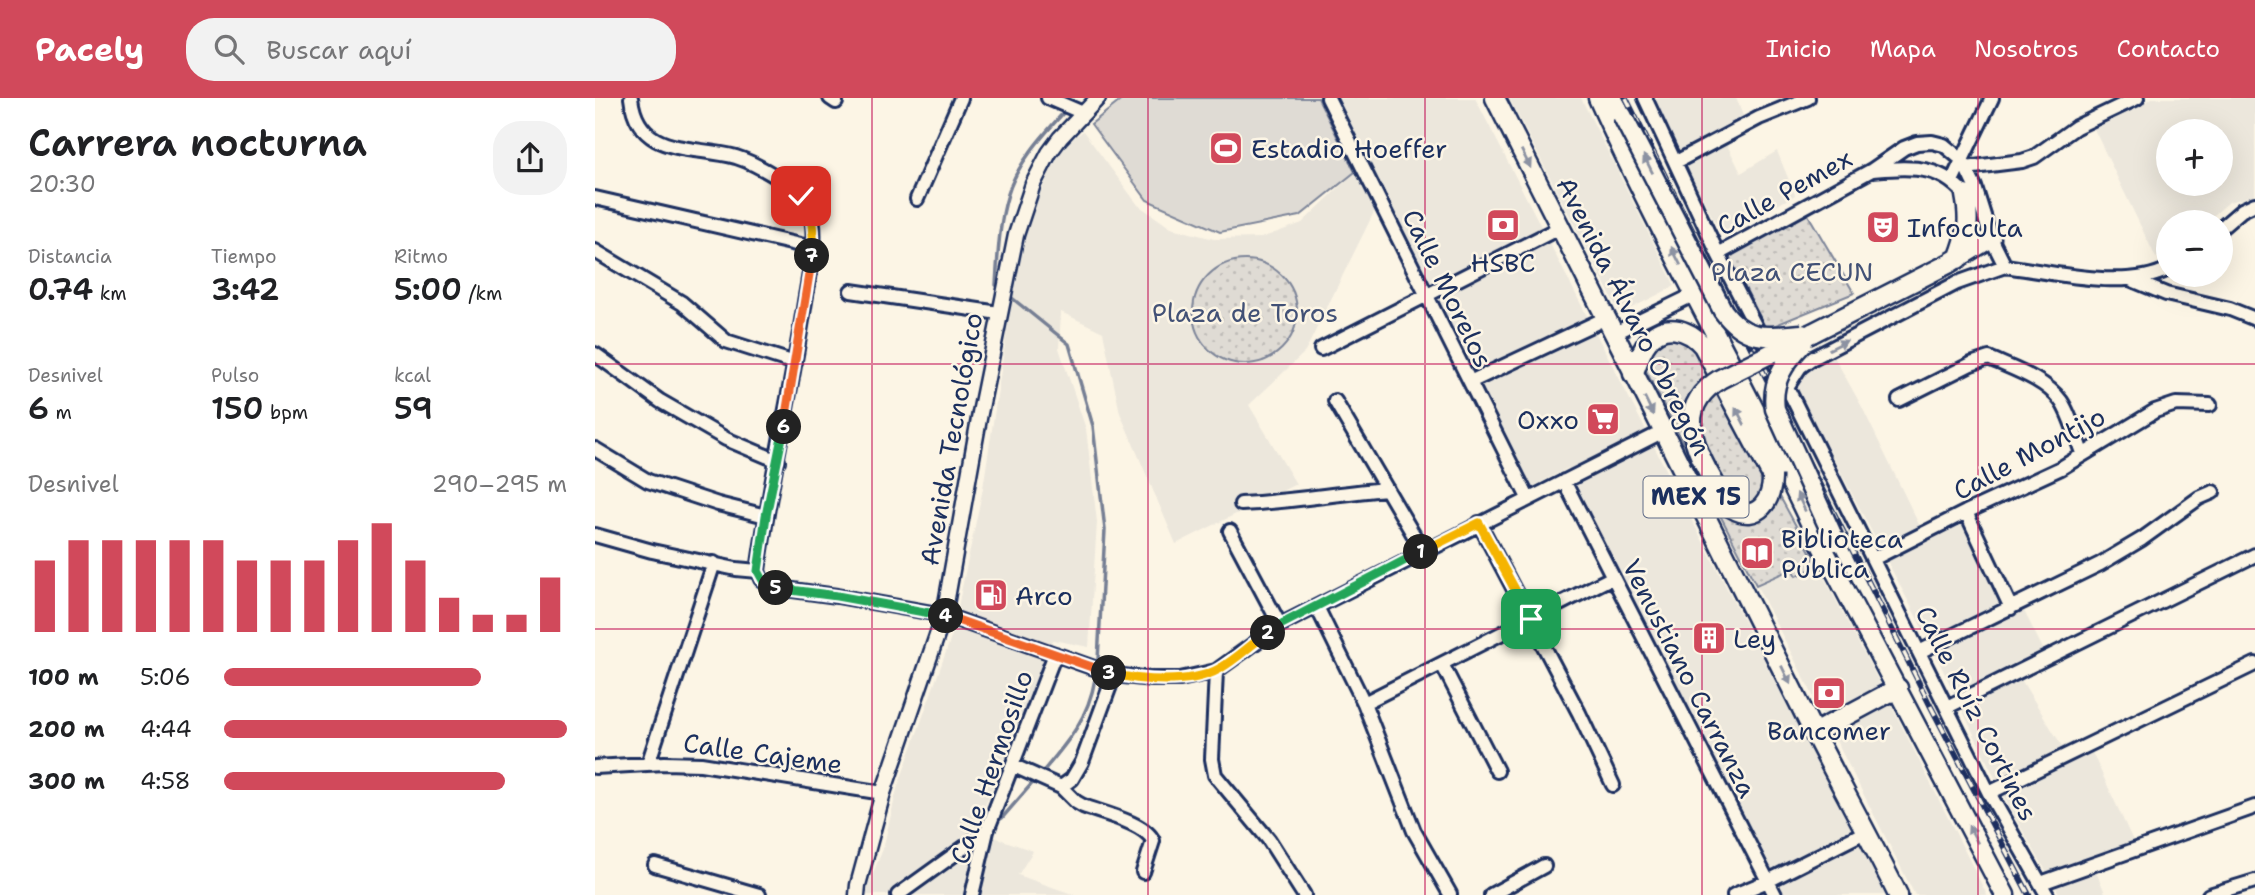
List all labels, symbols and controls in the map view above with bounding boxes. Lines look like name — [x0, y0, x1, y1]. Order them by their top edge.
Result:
search box — [186, 18, 676, 81]
text: Pacely — [35, 27, 144, 72]
icon: search — [210, 30, 248, 68]
text: Buscar aquí — [266, 32, 412, 67]
text: Inicio — [1766, 33, 1832, 65]
text: Mapa — [1870, 33, 1936, 65]
text: Nosotros — [1974, 33, 2079, 65]
text: Contacto — [2117, 33, 2220, 65]
text: Carrera nocturna — [28, 117, 367, 168]
map controls — [2156, 119, 2233, 287]
button: + — [2156, 119, 2233, 196]
button: share — [493, 121, 567, 195]
sports icon: Estadio Hoeffer — [1207, 129, 1245, 167]
place label: Estadio Hoeffer — [1251, 131, 1447, 166]
street label: Calle Pemex — [1710, 140, 1858, 244]
one-way arrow — [1521, 149, 1532, 169]
one-way arrow — [1642, 154, 1653, 174]
pin — [771, 166, 831, 226]
text: 20:30 — [28, 169, 96, 199]
street label: Avenida Álvaro Obregón — [1548, 171, 1720, 461]
icon: check — [782, 177, 820, 215]
street label: Calle Morelos — [1395, 203, 1501, 373]
bank icon: HSBC — [1484, 206, 1522, 244]
theatre icon: Infoculta — [1864, 208, 1902, 246]
place label: Infoculta — [1907, 210, 2023, 245]
button: − — [2156, 210, 2233, 287]
pin: 7 — [795, 238, 829, 274]
text: 7 — [805, 243, 818, 268]
text: Distancia — [28, 244, 112, 269]
text: Tiempo — [211, 244, 277, 269]
text: Ritmo — [394, 244, 448, 269]
place label: HSBC — [1471, 245, 1535, 280]
one-way arrow — [1670, 245, 1682, 265]
park label: Plaza CECUN — [1711, 254, 1873, 289]
text: 0.74 — [28, 269, 93, 310]
text: 3:42 — [211, 269, 279, 310]
text: 5:00 — [394, 269, 462, 310]
text: km — [93, 281, 127, 306]
text: /km — [462, 281, 503, 306]
park label: Plaza de Toros — [1152, 295, 1338, 330]
street label: Avenida Tecnológico — [912, 310, 990, 568]
one-way arrow — [1828, 339, 1848, 350]
text: Desnivel — [28, 363, 103, 388]
text: Pulso — [211, 363, 259, 388]
text: kcal — [394, 363, 431, 388]
text: 6 — [28, 388, 49, 429]
text: 150 — [211, 388, 264, 429]
text: 59 — [394, 388, 433, 429]
one-way arrow — [1644, 396, 1655, 416]
street label: Calle Montijo — [1947, 398, 2111, 508]
text: m — [49, 400, 72, 425]
text: bpm — [264, 400, 308, 425]
supermarket icon: Oxxo — [1584, 400, 1622, 438]
place label: Oxxo — [1517, 402, 1579, 437]
one-way arrow — [1735, 406, 1746, 426]
pin: 6 — [767, 410, 801, 444]
text: 6 — [777, 414, 790, 439]
text: Desnivel — [28, 469, 119, 499]
text: 290–295 m — [432, 469, 567, 499]
road number: MEX 15 — [1643, 476, 1749, 518]
one-way arrow — [1795, 492, 1807, 512]
place label: Biblioteca Pública — [1781, 521, 1903, 586]
pin: 1 — [1403, 534, 1439, 570]
library icon: Biblioteca Pública — [1738, 534, 1776, 572]
text: 1 — [1416, 539, 1425, 564]
street label: Venustiano Carranza — [1615, 553, 1765, 803]
pin: 5 — [759, 570, 793, 606]
text: 5 — [770, 575, 781, 600]
fuel station icon: Arco — [972, 576, 1010, 614]
place label: Arco — [1015, 578, 1073, 613]
pin — [1501, 589, 1561, 649]
pin: 4 — [929, 598, 963, 634]
street label: Calle Ruíz Cortines — [1908, 599, 2046, 827]
icon: arrive — [1512, 600, 1550, 638]
text: 4 — [939, 603, 952, 628]
pin: 2 — [1251, 616, 1285, 650]
building icon: Ley — [1690, 619, 1728, 657]
text: 2 — [1261, 620, 1274, 645]
place label: Ley — [1733, 621, 1776, 656]
pin: 3 — [1091, 656, 1127, 690]
text: 3 — [1102, 660, 1115, 685]
text: 100 m — [28, 662, 99, 692]
text: 5:06 — [140, 662, 191, 692]
street label: Calle Hermosillo — [941, 665, 1041, 869]
one-way arrow — [1780, 665, 1791, 685]
bank icon: Bancomer — [1810, 674, 1848, 712]
place label: Bancomer — [1767, 713, 1891, 748]
text: 200 m — [28, 714, 105, 744]
text: 4:44 — [140, 714, 192, 744]
street label: Calle Cajeme — [681, 725, 845, 781]
text: 300 m — [28, 766, 105, 796]
text: 4:58 — [140, 766, 191, 796]
one-way arrow — [1968, 824, 1979, 844]

